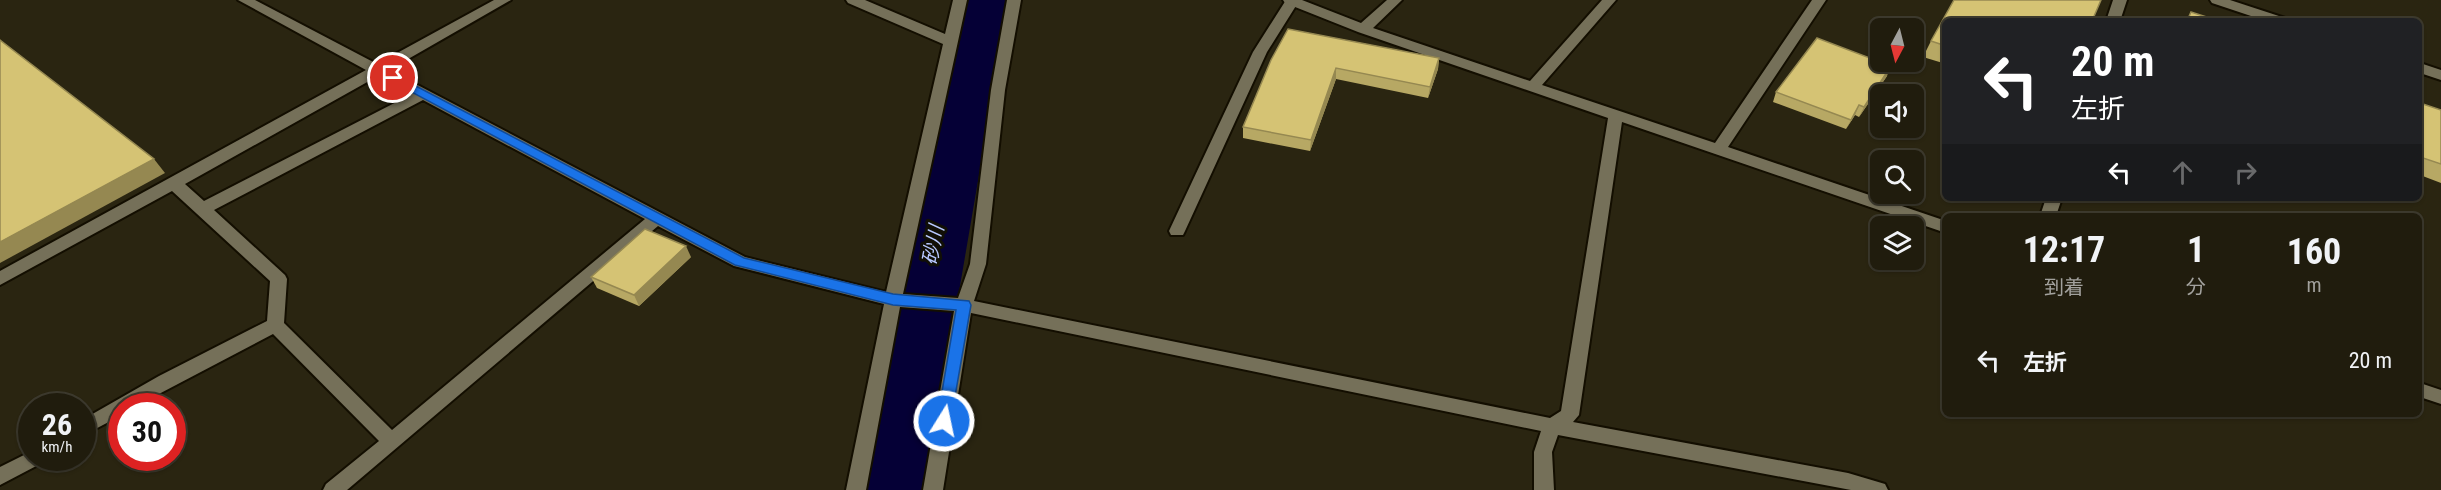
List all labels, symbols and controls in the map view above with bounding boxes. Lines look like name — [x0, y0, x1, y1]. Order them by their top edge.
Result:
north arrow — [1870, 18, 1924, 72]
map controls — [1870, 18, 1924, 270]
text: 20 m — [2071, 37, 2154, 86]
icon: left — [1972, 42, 2050, 120]
pin — [367, 52, 418, 103]
icon: arrive — [376, 61, 409, 94]
button: sound — [1870, 84, 1924, 138]
text: 左折 — [2071, 93, 2125, 125]
button: search — [1870, 150, 1924, 204]
icon: left — [2103, 156, 2136, 189]
icon: ahead — [2166, 156, 2199, 189]
icon: right — [2229, 156, 2262, 189]
button: layers — [1870, 216, 1924, 270]
water label: 砂川 — [917, 221, 949, 267]
text: 12:17 — [2023, 229, 2105, 271]
text: 1 — [2187, 229, 2205, 271]
text: 160 — [2287, 231, 2341, 273]
text: m — [2306, 273, 2322, 297]
text: 到着 — [2044, 275, 2084, 299]
text: 分 — [2186, 275, 2206, 299]
icon: left — [1972, 344, 2005, 377]
text: 20 m — [2349, 348, 2392, 373]
text: 左折 — [2023, 350, 2067, 375]
position arrow — [912, 389, 976, 453]
speed limit sign: 30 — [108, 393, 186, 471]
text: 26 — [42, 407, 72, 442]
text: km/h — [42, 438, 72, 456]

